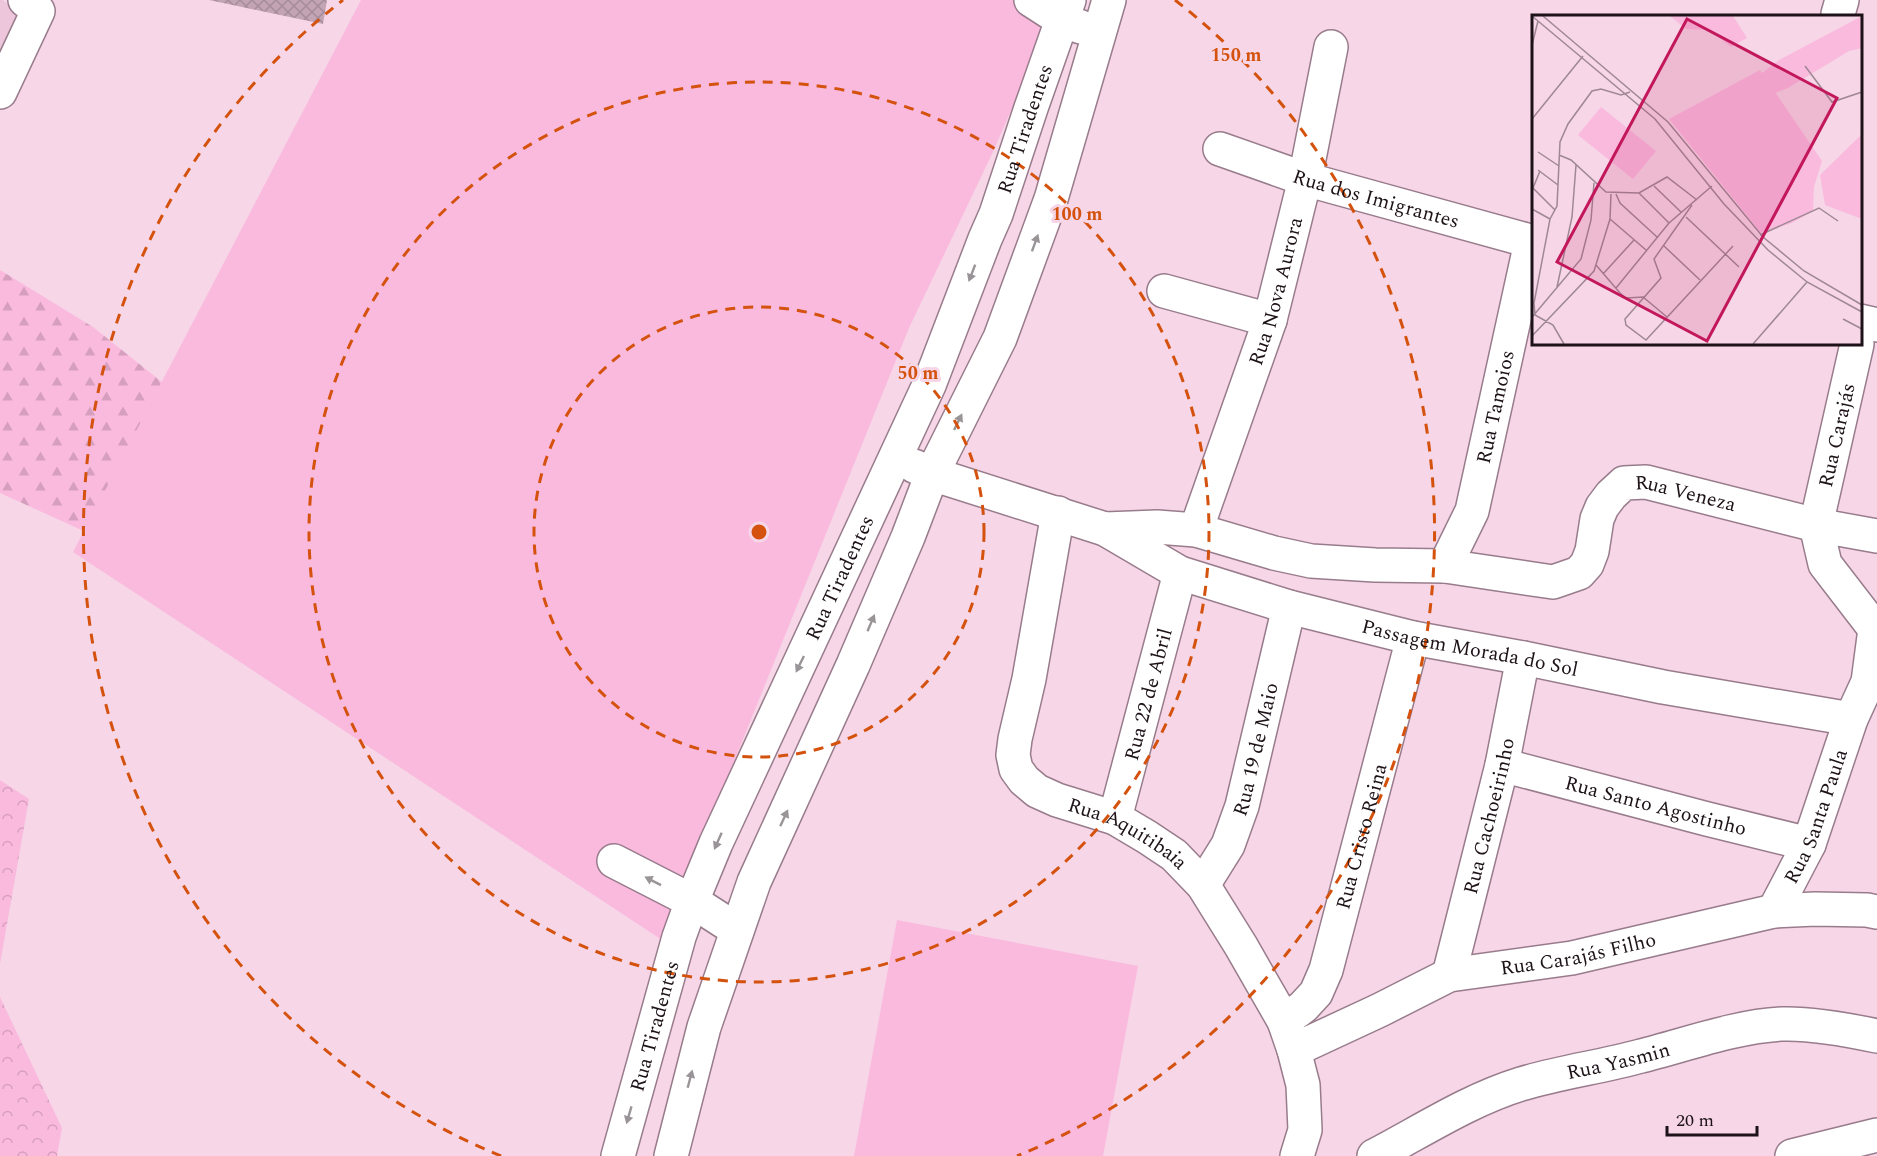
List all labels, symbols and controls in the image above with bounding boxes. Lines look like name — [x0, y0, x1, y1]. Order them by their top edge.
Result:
inset map — [1532, 15, 1862, 345]
text: 150 m — [1210, 42, 1262, 69]
street label: Rua Tiradentes — [990, 60, 1061, 198]
street label: Rua dos Imigrantes — [1288, 162, 1463, 237]
text: 100 m — [1051, 201, 1103, 228]
street label: Rua Nova Aurora — [1241, 214, 1311, 370]
one-way arrow — [1030, 233, 1040, 251]
one-way arrow — [967, 264, 977, 282]
street label: Rua Tamoios — [1469, 347, 1523, 467]
text: 50 m — [898, 360, 938, 387]
street label: Rua Carajás — [1811, 380, 1864, 490]
one-way arrow — [954, 413, 963, 430]
street label: Rua Veneza — [1634, 468, 1739, 520]
street label: Rua Tiradentes — [798, 511, 882, 646]
centre of rings — [749, 522, 769, 542]
street label: Passagem Morada do Sol — [1358, 612, 1581, 685]
one-way arrow — [867, 614, 876, 632]
street label: Rua 22 de Abril — [1117, 625, 1181, 764]
one-way arrow — [796, 656, 805, 673]
street label: Rua 19 de Maio — [1226, 680, 1287, 821]
street label: Rua Cachoeirinho — [1456, 735, 1523, 897]
street label: Rua Santa Paula — [1777, 745, 1856, 889]
street label: Rua Cristo Reina — [1328, 760, 1396, 913]
street label: Rua Santo Agostinho — [1561, 768, 1750, 844]
street label: Rua Aquitibaia — [1064, 790, 1195, 877]
one-way arrow — [779, 809, 788, 826]
one-way arrow — [713, 832, 722, 849]
one-way arrow — [645, 876, 662, 886]
street label: Rua Carajás Filho — [1498, 925, 1659, 984]
street label: Rua Tiradentes — [623, 957, 688, 1095]
street label: Rua Yasmin — [1564, 1035, 1674, 1088]
one-way arrow — [686, 1070, 695, 1088]
scale bar — [1667, 1099, 1757, 1137]
one-way arrow — [624, 1106, 633, 1124]
text: 20 m — [1676, 1107, 1714, 1134]

